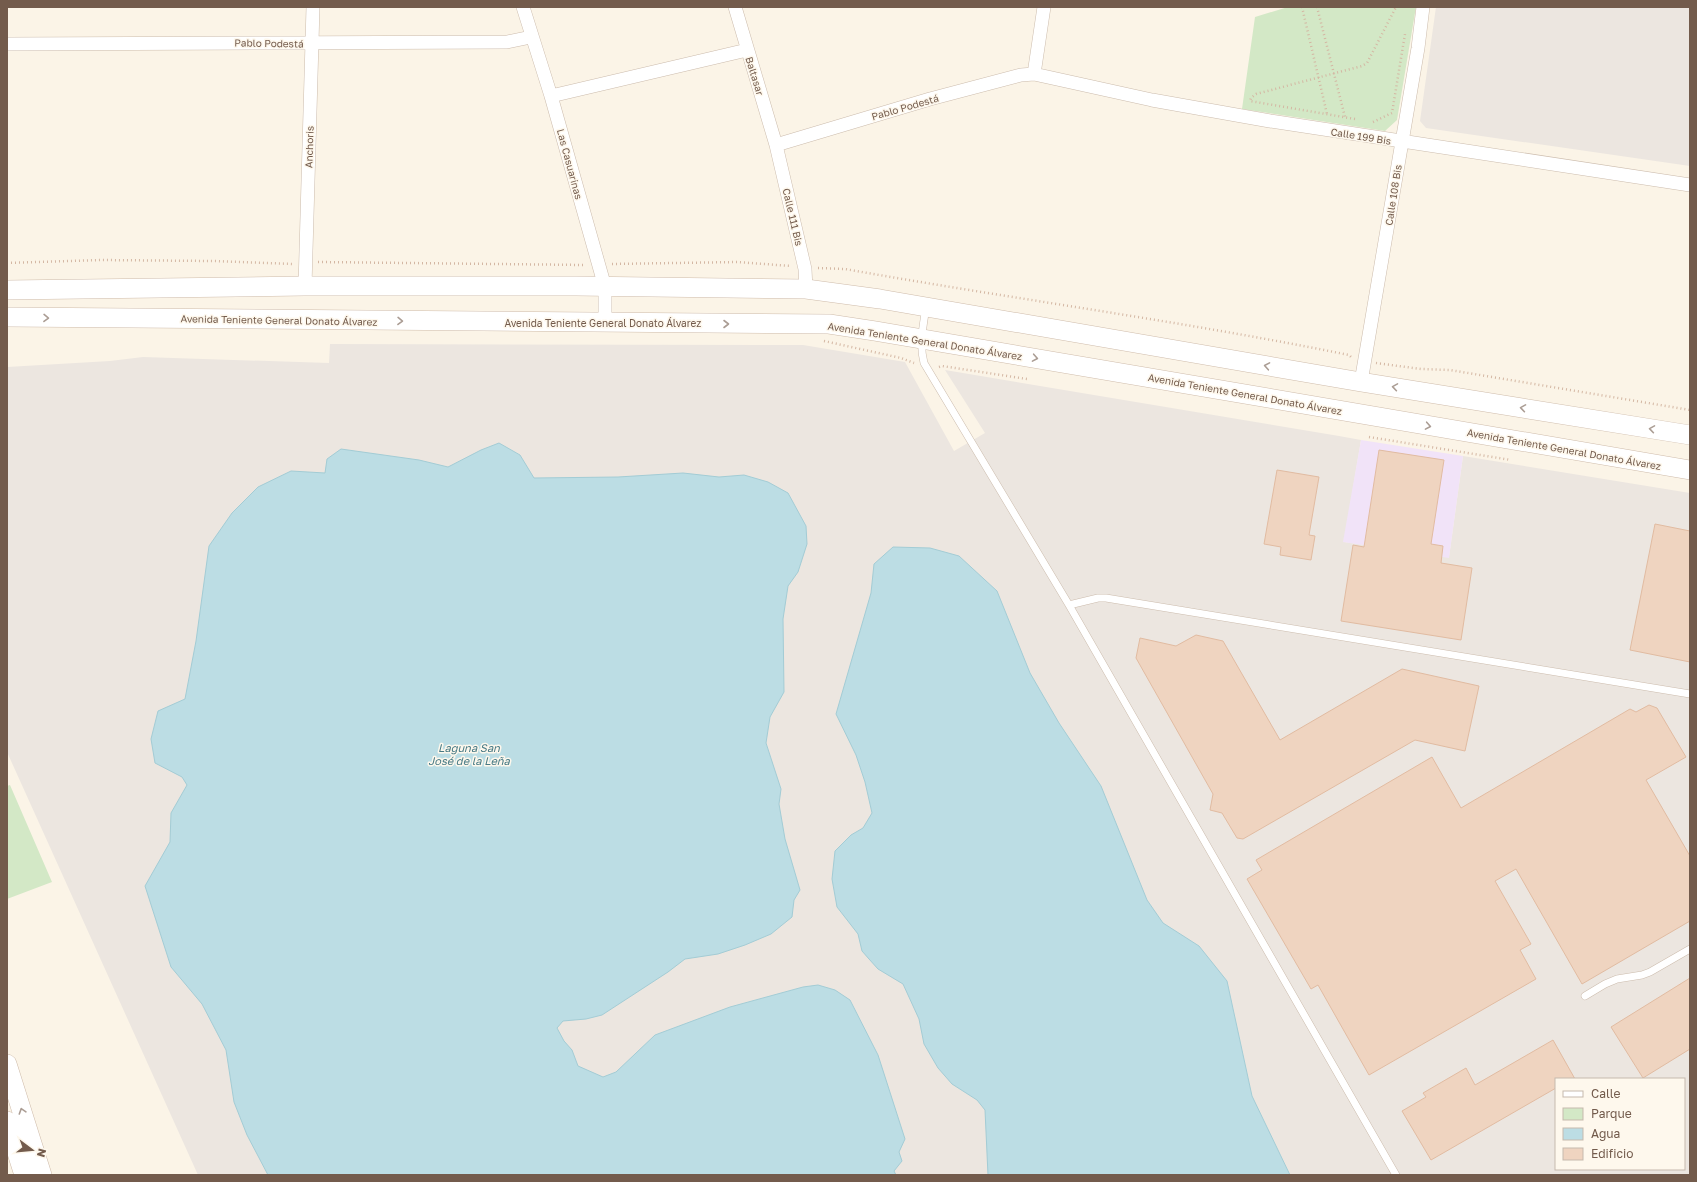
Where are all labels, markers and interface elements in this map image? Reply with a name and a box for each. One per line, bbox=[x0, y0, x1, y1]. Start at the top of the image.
street label: Pablo Podestá bbox=[234, 36, 304, 50]
street label: Baltasar bbox=[743, 55, 767, 97]
street label: Pablo Podestá bbox=[870, 92, 940, 122]
street label: Calle 199 Bis bbox=[1330, 125, 1392, 147]
street label: Anchoris bbox=[302, 126, 316, 168]
street label: Las Casuarinas bbox=[555, 127, 585, 201]
street label: Calle 108 Bis bbox=[1382, 164, 1404, 226]
street label: Calle 111 Bis bbox=[781, 187, 805, 247]
street label: Avenida Teniente General Donato Álvarez bbox=[181, 312, 377, 328]
one-way arrow bbox=[43, 314, 49, 322]
one-way arrow bbox=[397, 317, 403, 325]
street label: Avenida Teniente General Donato Álvarez bbox=[505, 317, 701, 329]
one-way arrow bbox=[723, 320, 729, 328]
street label: Avenida Teniente General Donato Álvarez bbox=[827, 320, 1023, 362]
one-way arrow bbox=[1032, 353, 1038, 362]
one-way arrow bbox=[1264, 362, 1270, 370]
street label: Avenida Teniente General Donato Álvarez bbox=[1147, 371, 1343, 417]
one-way arrow bbox=[1392, 383, 1398, 392]
one-way arrow bbox=[1520, 404, 1526, 413]
one-way arrow bbox=[1425, 421, 1431, 430]
one-way arrow bbox=[1648, 425, 1655, 434]
street label: Avenida Teniente General Donato Álvarez bbox=[1466, 426, 1662, 472]
water label: Laguna San José de la Leña bbox=[428, 741, 511, 767]
legend bbox=[1555, 1078, 1685, 1170]
text: Calle bbox=[1591, 1086, 1621, 1101]
text: Parque bbox=[1591, 1106, 1632, 1121]
one-way arrow bbox=[18, 1108, 27, 1115]
text: Agua bbox=[1591, 1126, 1620, 1141]
north arrow bbox=[12, 1130, 52, 1170]
text: Edificio bbox=[1591, 1146, 1633, 1161]
text: N bbox=[35, 1147, 49, 1159]

